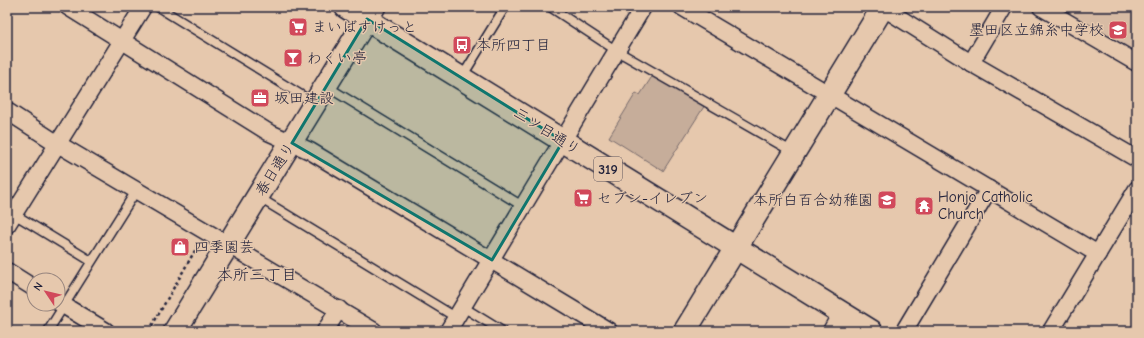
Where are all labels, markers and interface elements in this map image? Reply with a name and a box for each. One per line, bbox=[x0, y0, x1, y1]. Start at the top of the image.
supermarket icon: まいばすけっと bbox=[287, 16, 309, 38]
place label: まいばすけっと bbox=[312, 18, 417, 36]
school or university icon: 墨田区立錦糸中学校 bbox=[1107, 19, 1129, 41]
place label: 墨田区立錦糸中学校 bbox=[969, 21, 1104, 39]
bus stop icon: 本所四丁目 bbox=[451, 34, 473, 56]
place label: 本所四丁目 bbox=[476, 36, 551, 54]
bar icon: わくい亭 bbox=[282, 47, 304, 69]
place label: わくい亭 bbox=[307, 49, 367, 67]
office icon: 坂田建設 bbox=[249, 87, 271, 109]
place label: 坂田建設 bbox=[274, 89, 334, 107]
street label: 三ツ目通り bbox=[510, 103, 584, 159]
street label: 春日通り bbox=[251, 139, 299, 199]
road number: 319 bbox=[594, 157, 622, 181]
supermarket icon: セブン-イレブン bbox=[572, 187, 594, 209]
place label: Honjo Catholic Church bbox=[938, 188, 1033, 223]
place label: セブン-イレブン bbox=[597, 189, 708, 207]
school or university icon: 本所白百合幼稚園 bbox=[876, 189, 898, 211]
place label: 本所白百合幼稚園 bbox=[753, 191, 873, 209]
temple icon: Honjo Catholic Church bbox=[913, 195, 935, 217]
shop icon: 四季園芸 bbox=[169, 236, 191, 258]
place label: 四季園芸 bbox=[194, 238, 254, 256]
district label: 本所三丁目 bbox=[217, 266, 297, 284]
north arrow bbox=[26, 272, 66, 312]
text: N bbox=[31, 280, 46, 293]

